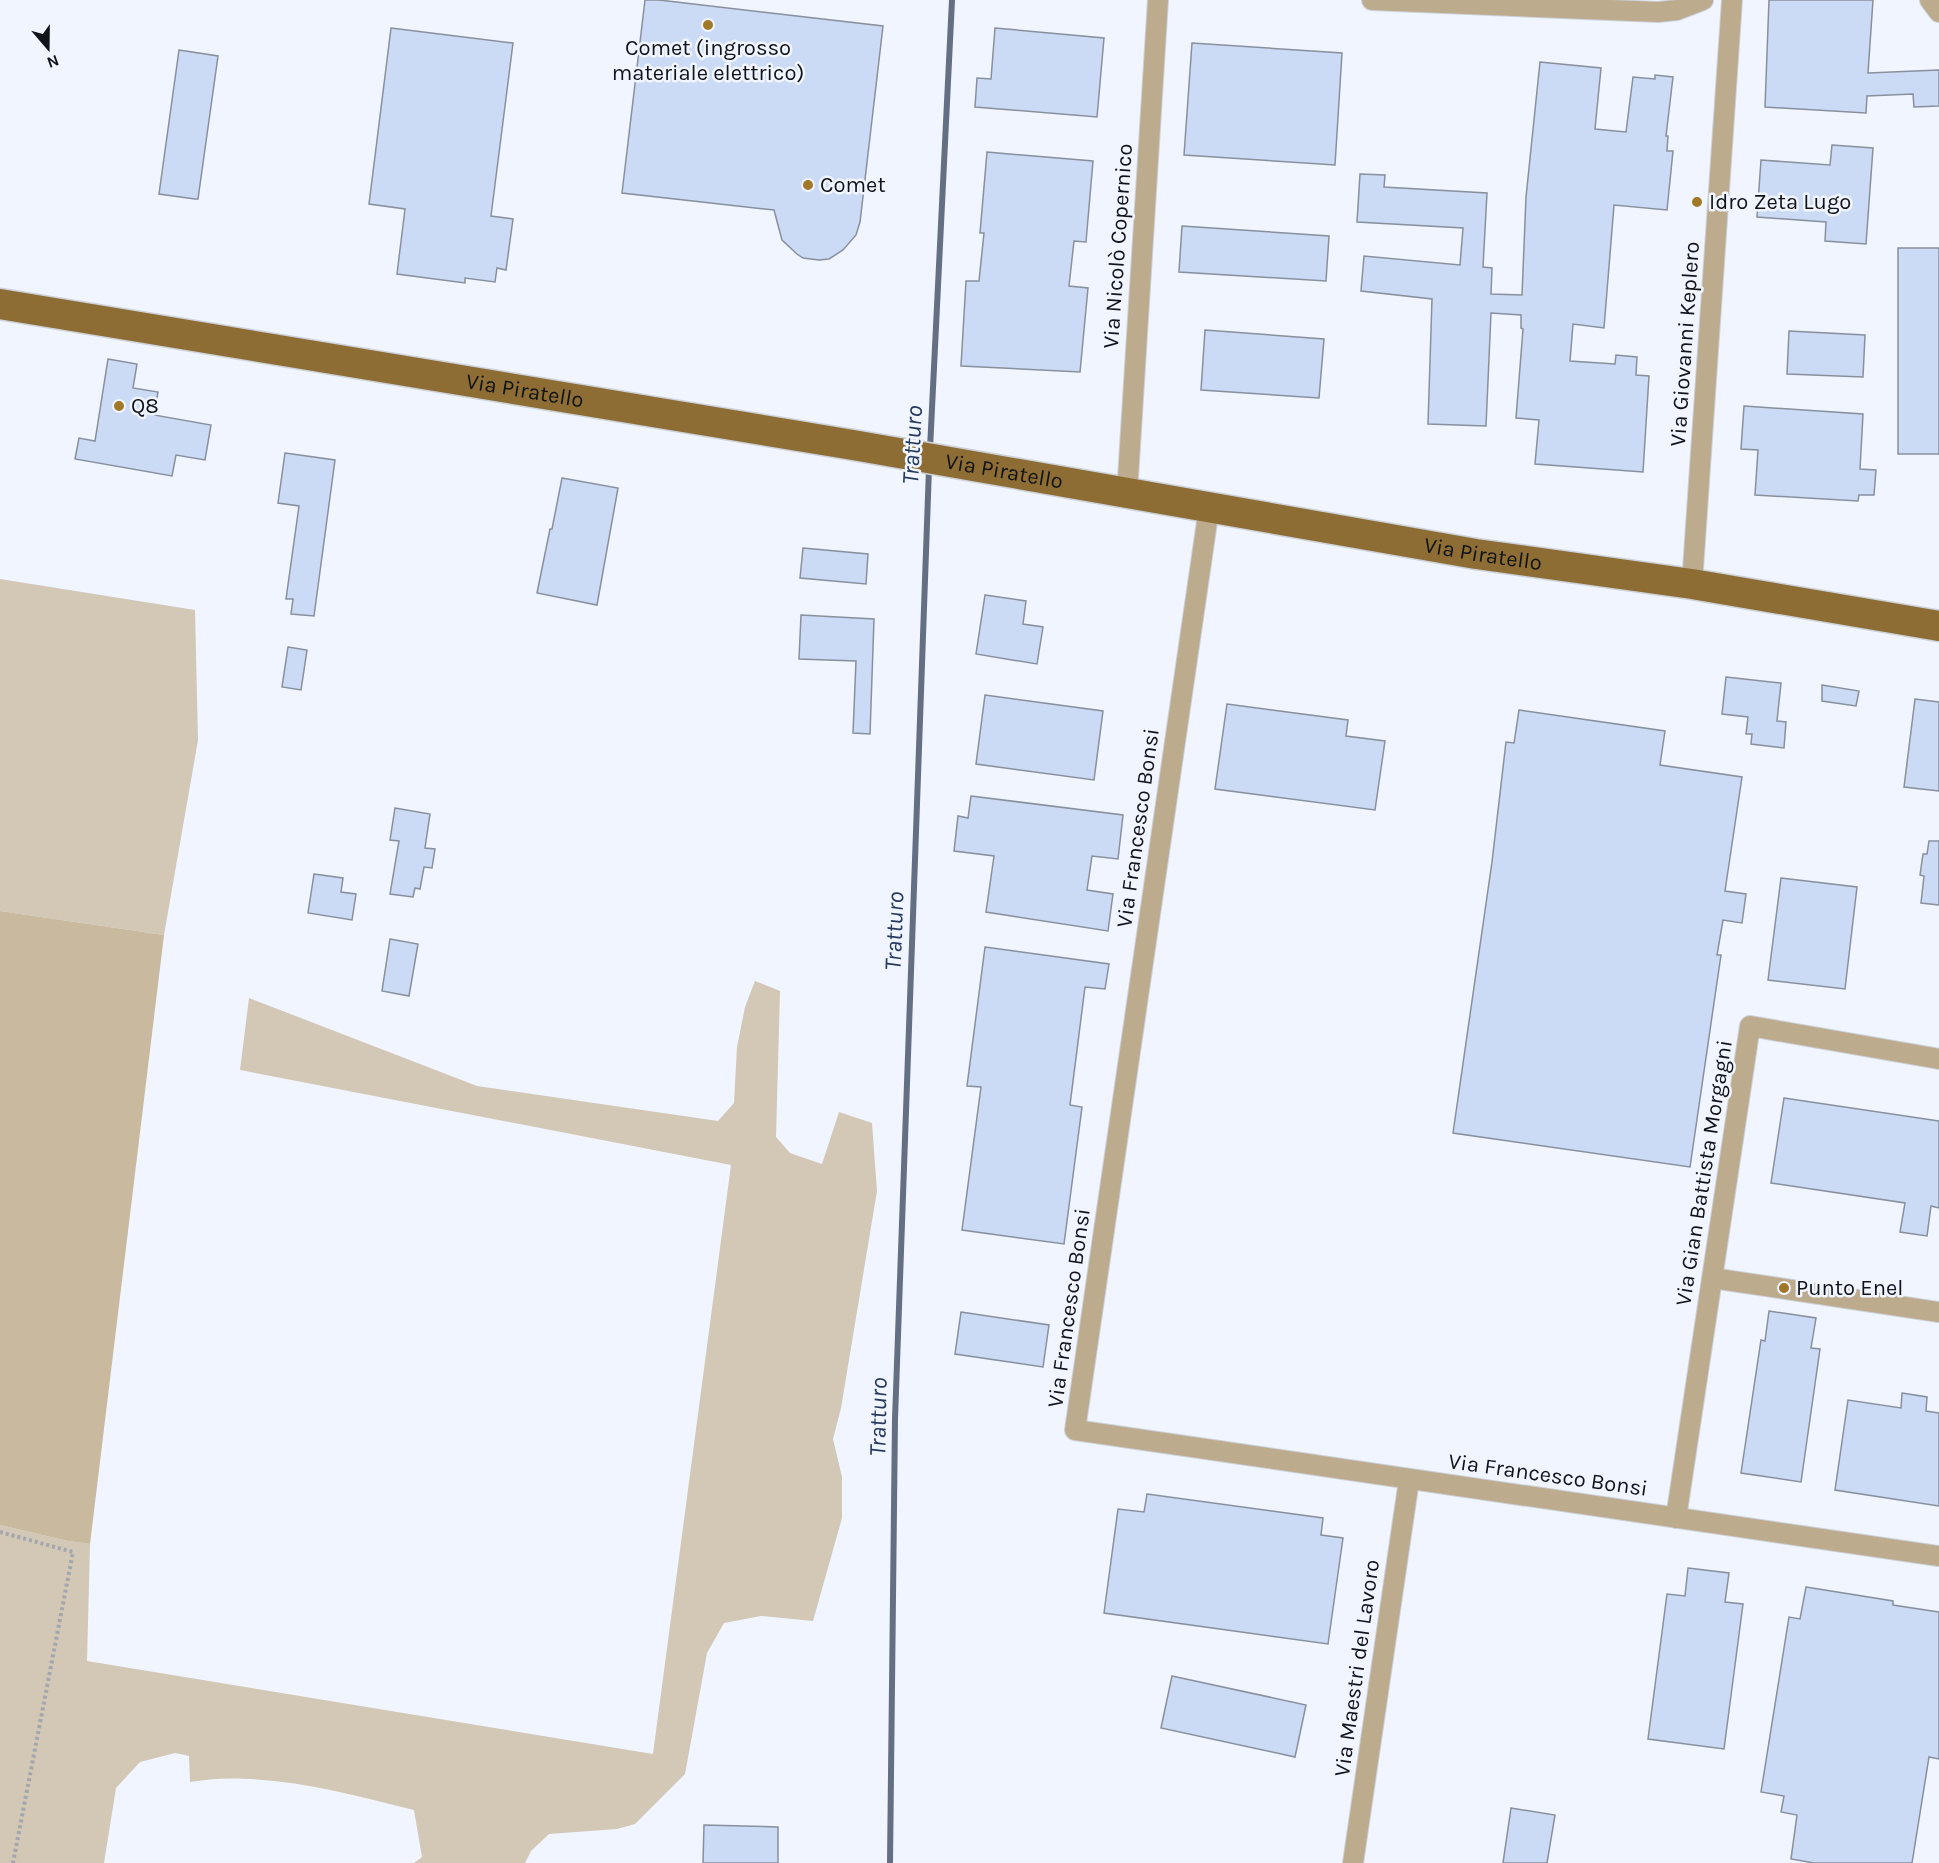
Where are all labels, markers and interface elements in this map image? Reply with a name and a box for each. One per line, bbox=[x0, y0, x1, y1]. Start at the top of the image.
north arrow bbox=[18, 18, 78, 78]
marker: Comet (ingrosso materiale elettrico) bbox=[701, 18, 715, 32]
place label: Comet (ingrosso materiale elettrico) bbox=[612, 35, 804, 86]
text: N bbox=[44, 51, 62, 73]
street label: Via Nicolò Copernico bbox=[1098, 143, 1138, 349]
place label: Comet bbox=[820, 172, 886, 198]
marker: Comet bbox=[801, 178, 815, 192]
place label: Idro Zeta Lugo bbox=[1709, 189, 1851, 215]
marker: Idro Zeta Lugo bbox=[1690, 195, 1704, 209]
street label: Via Giovanni Keplero bbox=[1665, 241, 1705, 447]
street label: Via Piratello bbox=[464, 368, 586, 413]
place label: Q8 bbox=[131, 393, 159, 419]
marker: Q8 bbox=[112, 399, 126, 413]
water label: Tratturo bbox=[896, 405, 928, 485]
street label: Via Piratello bbox=[943, 448, 1065, 495]
street label: Via Piratello bbox=[1422, 532, 1544, 576]
street label: Via Francesco Bonsi bbox=[1111, 727, 1165, 929]
water label: Tratturo bbox=[879, 891, 909, 971]
street label: Via Gian Battista Morgagni bbox=[1670, 1038, 1738, 1308]
street label: Via Francesco Bonsi bbox=[1042, 1207, 1096, 1409]
place label: Punto Enel bbox=[1796, 1275, 1903, 1301]
marker: Punto Enel bbox=[1777, 1281, 1791, 1295]
water label: Tratturo bbox=[863, 1377, 893, 1457]
street label: Via Francesco Bonsi bbox=[1447, 1448, 1649, 1502]
street label: Via Maestri del Lavoro bbox=[1329, 1558, 1385, 1778]

